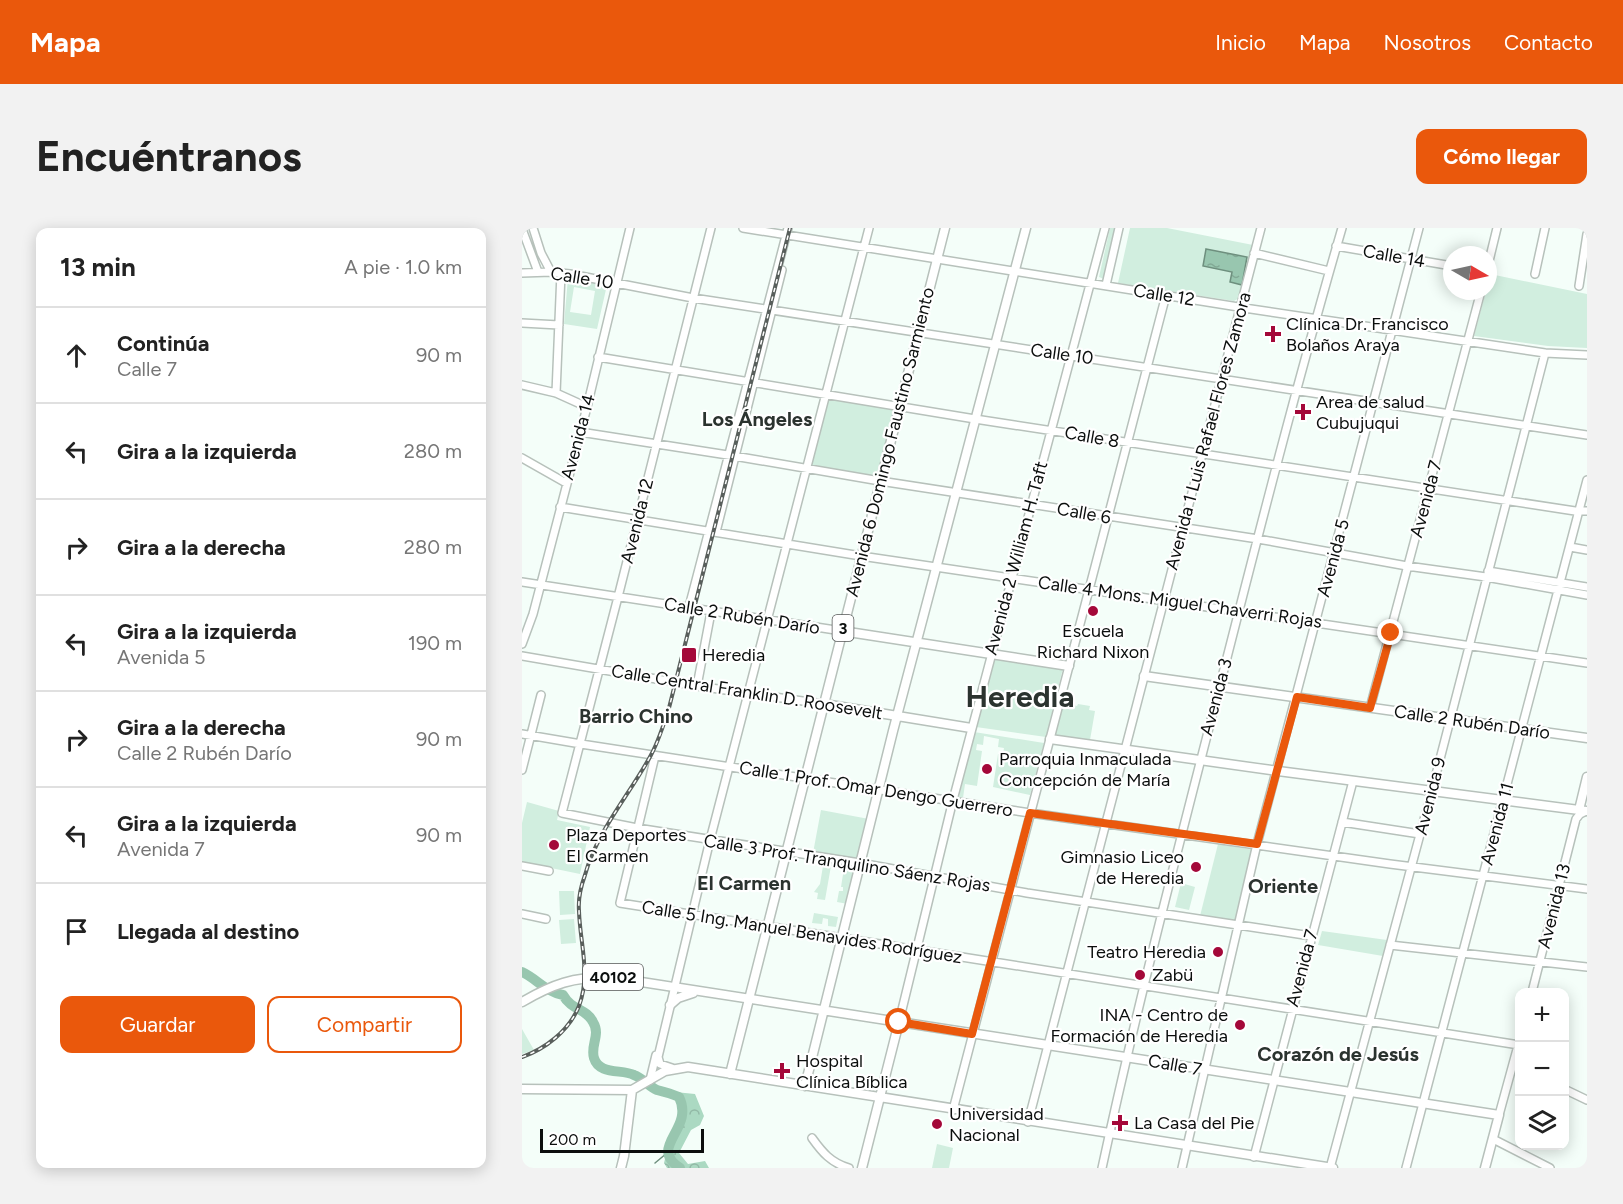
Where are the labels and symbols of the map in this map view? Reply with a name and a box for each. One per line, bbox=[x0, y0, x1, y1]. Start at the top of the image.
street label: Calle 14 bbox=[1361, 240, 1427, 272]
north arrow bbox=[1443, 246, 1497, 300]
street label: Calle 10 bbox=[549, 262, 615, 294]
street label: Calle 12 bbox=[1132, 279, 1196, 311]
street label: Avenida 6 Domingo Faustino Sarmiento bbox=[841, 285, 939, 599]
street label: Avenida 1 Luis Rafael Flores Zamora bbox=[1160, 290, 1256, 572]
place label: Clínica Dr. Francisco Bolaños Araya bbox=[1286, 313, 1449, 356]
marker: Clínica Dr. Francisco Bolaños Araya bbox=[1264, 325, 1282, 343]
street label: Calle 10 bbox=[1029, 339, 1095, 369]
place label: Area de salud Cubujuqui bbox=[1316, 391, 1425, 434]
street label: Avenida 14 bbox=[556, 392, 600, 482]
marker: Area de salud Cubujuqui bbox=[1294, 403, 1312, 421]
district label: Los Ángeles bbox=[702, 407, 812, 431]
street label: Calle 8 bbox=[1063, 421, 1121, 453]
street label: Avenida 7 bbox=[1405, 458, 1447, 540]
street label: Avenida 2 William H. Taft bbox=[980, 459, 1052, 657]
street label: Avenida 12 bbox=[616, 476, 658, 566]
street label: Calle 6 bbox=[1055, 497, 1113, 529]
street label: Avenida 5 bbox=[1312, 517, 1354, 599]
street label: Calle 4 Mons. Miguel Chaverri Rojas bbox=[1037, 571, 1323, 633]
street label: Calle 2 Rubén Darío bbox=[663, 593, 821, 639]
marker: Escuela Richard Nixon bbox=[1086, 604, 1100, 618]
road number: 3 bbox=[832, 615, 854, 641]
route end bbox=[1377, 619, 1403, 645]
place label: Escuela Richard Nixon bbox=[1037, 620, 1149, 663]
place label: Heredia bbox=[702, 644, 765, 666]
marker: Heredia bbox=[680, 646, 698, 664]
street label: Avenida 3 bbox=[1195, 656, 1237, 738]
street label: Calle Central Franklin D. Roosevelt bbox=[610, 660, 884, 724]
district label: Heredia bbox=[966, 678, 1074, 715]
street label: Calle 2 Rubén Darío bbox=[1393, 700, 1551, 744]
district label: Barrio Chino bbox=[579, 704, 693, 728]
place label: Parroquia Inmaculada Concepción de María bbox=[999, 748, 1171, 791]
street label: Avenida 9 bbox=[1410, 755, 1450, 837]
street label: Calle 1 Prof. Omar Dengo Guerrero bbox=[738, 756, 1014, 822]
marker: Parroquia Inmaculada Concepción de María bbox=[980, 762, 994, 776]
street label: Avenida 11 bbox=[1475, 780, 1519, 868]
place label: Plaza Deportes El Carmen bbox=[566, 824, 686, 867]
street label: Calle 3 Prof. Tranquilino Sáenz Rojas bbox=[702, 829, 992, 897]
marker: Plaza Deportes El Carmen bbox=[547, 838, 561, 852]
place label: Gimnasio Liceo de Heredia bbox=[1061, 846, 1184, 889]
marker: Gimnasio Liceo de Heredia bbox=[1189, 860, 1203, 874]
street label: Avenida 13 bbox=[1533, 861, 1575, 951]
district label: El Carmen bbox=[697, 871, 791, 895]
district label: Oriente bbox=[1248, 874, 1318, 898]
street label: Calle 5 Ing. Manuel Benavides Rodríguez bbox=[640, 896, 964, 968]
street label: Avenida 7 bbox=[1281, 927, 1323, 1009]
place label: Teatro Heredia bbox=[1087, 941, 1206, 963]
marker: Teatro Heredia bbox=[1211, 945, 1225, 959]
road number: 40102 bbox=[583, 964, 643, 990]
place label: Zabü bbox=[1152, 964, 1193, 986]
marker: Zabü bbox=[1133, 968, 1147, 982]
place label: INA - Centro de Formación de Heredia bbox=[1050, 1004, 1228, 1047]
route start bbox=[885, 1008, 911, 1034]
marker: INA - Centro de Formación de Heredia bbox=[1233, 1018, 1247, 1032]
district label: Corazón de Jesús bbox=[1257, 1042, 1419, 1066]
street label: Calle 7 bbox=[1146, 1049, 1204, 1081]
place label: Hospital Clínica Bíblica bbox=[796, 1050, 907, 1093]
marker: Hospital Clínica Bíblica bbox=[773, 1062, 791, 1080]
place label: Universidad Nacional bbox=[949, 1103, 1044, 1146]
place label: La Casa del Pie bbox=[1134, 1112, 1255, 1134]
marker: La Casa del Pie bbox=[1111, 1114, 1129, 1132]
marker: Universidad Nacional bbox=[930, 1117, 944, 1131]
scale bar bbox=[540, 1126, 704, 1154]

